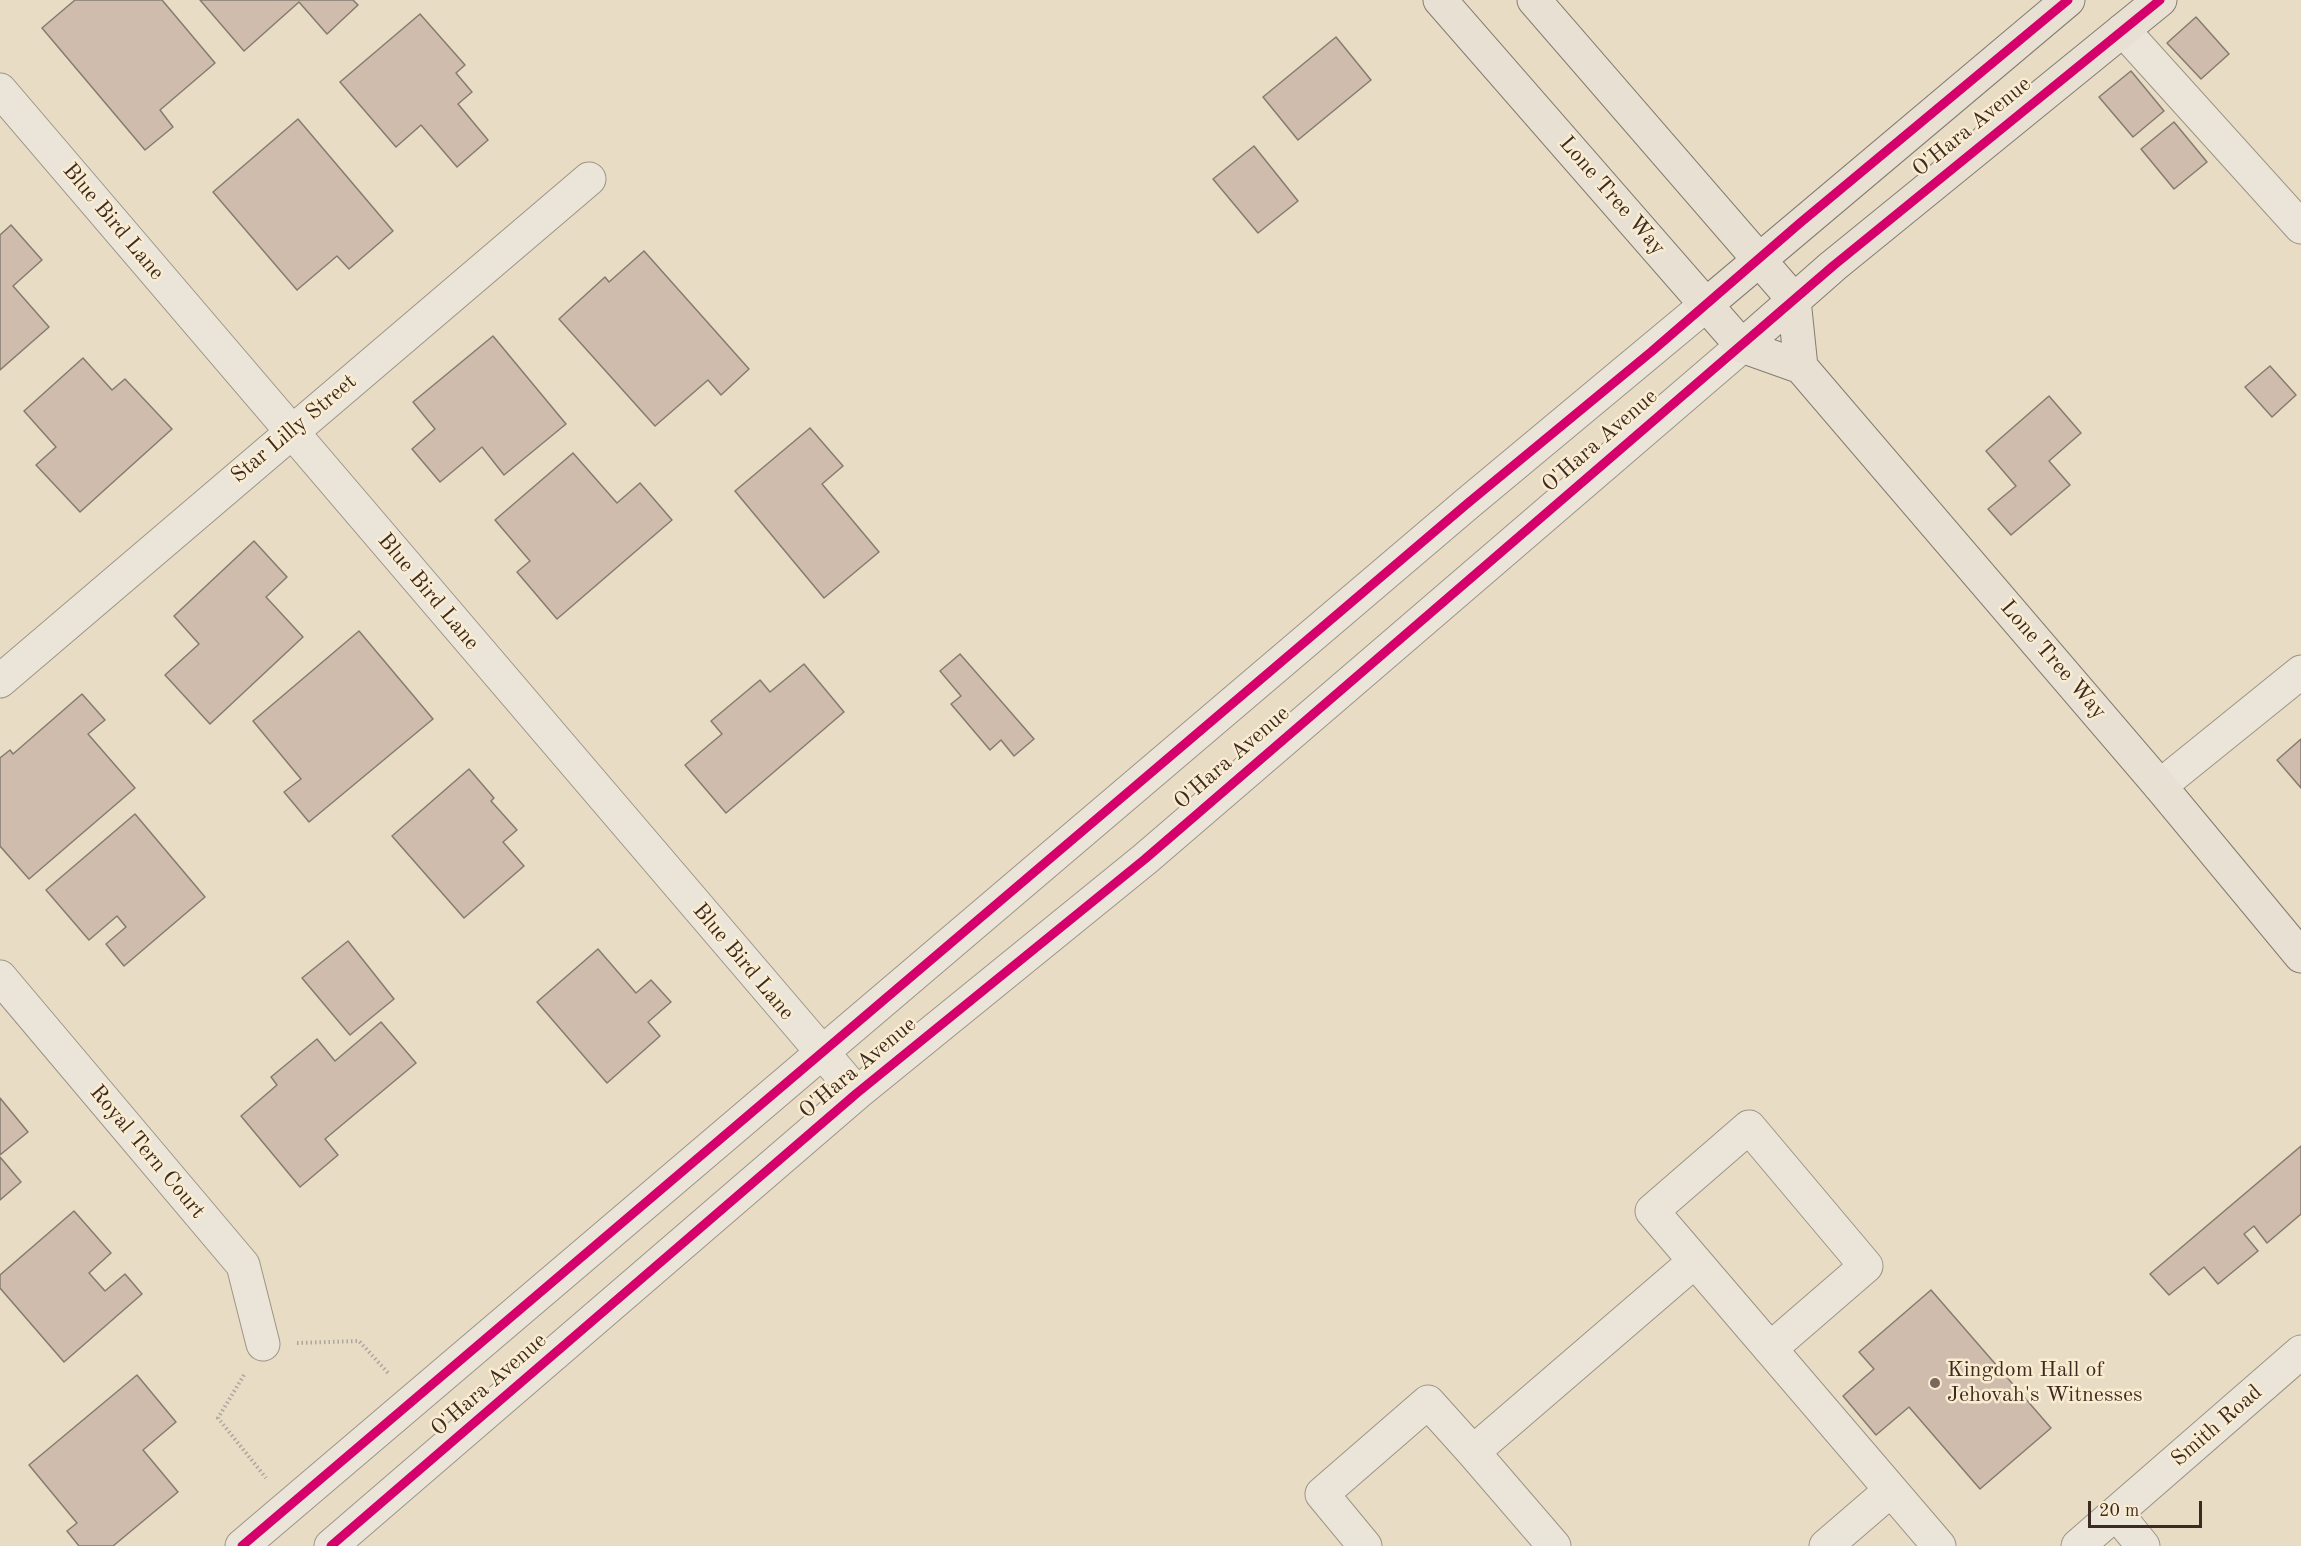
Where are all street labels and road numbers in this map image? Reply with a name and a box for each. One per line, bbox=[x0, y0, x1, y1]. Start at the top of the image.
street label: O'Hara Avenue bbox=[1907, 71, 2037, 183]
street label: Lone Tree Way bbox=[1553, 131, 1671, 261]
street label: Blue Bird Lane bbox=[56, 158, 170, 286]
street label: Star Lilly Street bbox=[226, 369, 362, 489]
street label: O'Hara Avenue bbox=[1537, 384, 1663, 498]
street label: Blue Bird Lane bbox=[371, 528, 485, 656]
street label: Lone Tree Way bbox=[1994, 595, 2112, 725]
street label: O'Hara Avenue bbox=[1169, 701, 1295, 815]
street label: Blue Bird Lane bbox=[686, 898, 800, 1026]
street label: O'Hara Avenue bbox=[794, 1011, 922, 1125]
street label: Royal Tern Court bbox=[84, 1080, 210, 1224]
street label: O'Hara Avenue bbox=[426, 1328, 552, 1442]
street label: Smith Road bbox=[2166, 1379, 2268, 1473]

